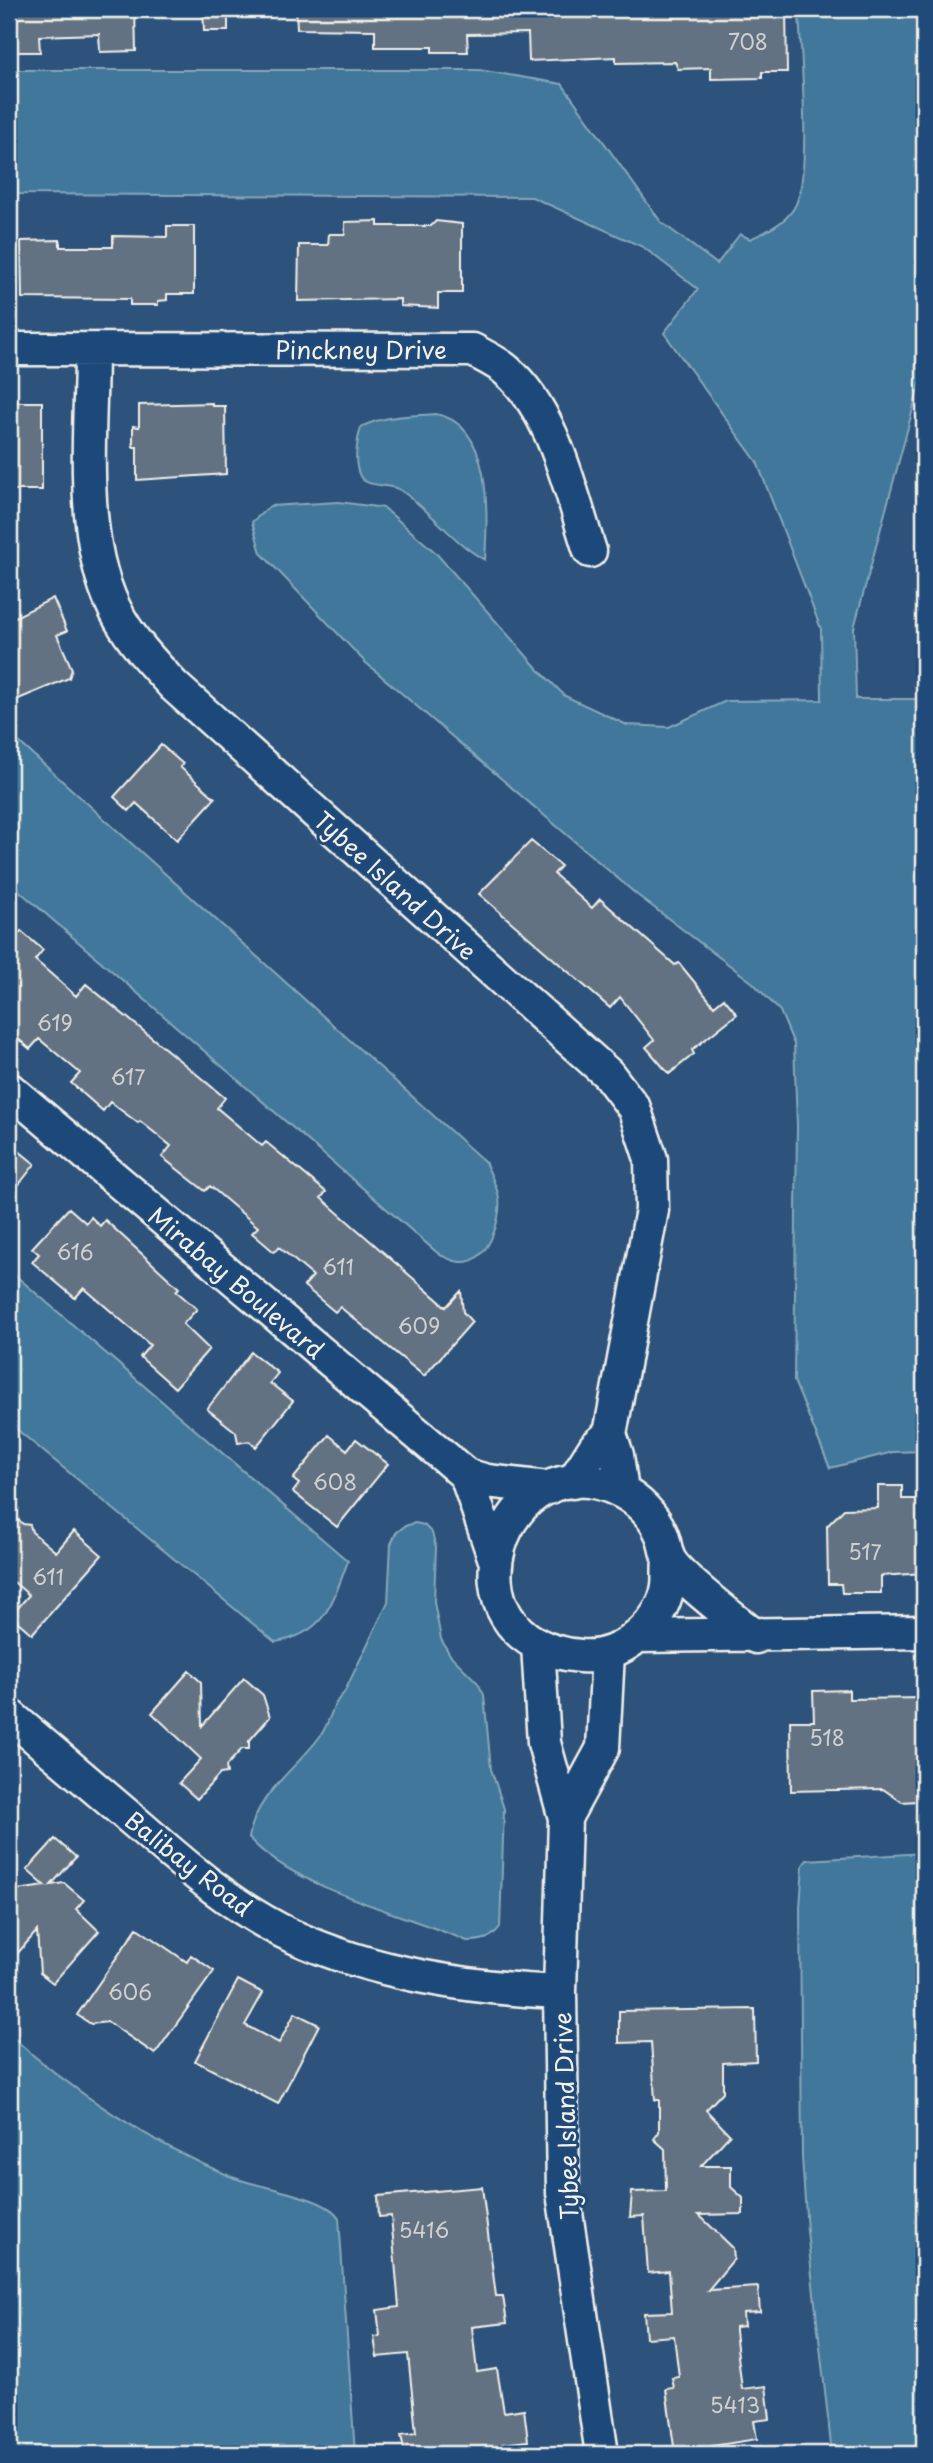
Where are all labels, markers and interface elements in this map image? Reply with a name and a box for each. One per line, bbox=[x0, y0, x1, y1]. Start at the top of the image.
house number: 708 bbox=[728, 25, 768, 57]
street label: Pinckney Drive bbox=[275, 331, 447, 367]
street label: Tybee Island Drive bbox=[307, 802, 485, 968]
house number: 619 bbox=[37, 1006, 73, 1038]
house number: 617 bbox=[111, 1060, 145, 1092]
street label: Mirabay Boulevard bbox=[141, 1197, 333, 1367]
house number: 616 bbox=[56, 1235, 94, 1267]
house number: 611 bbox=[322, 1250, 354, 1282]
house number: 609 bbox=[398, 1309, 440, 1341]
house number: 608 bbox=[313, 1465, 357, 1497]
house number: 517 bbox=[848, 1535, 882, 1567]
house number: 611 bbox=[32, 1560, 64, 1592]
house number: 518 bbox=[809, 1721, 845, 1753]
street label: Balibay Road bbox=[118, 1802, 260, 1924]
house number: 606 bbox=[108, 1975, 152, 2007]
street label: Tybee Island Drive bbox=[543, 2011, 587, 2221]
house number: 5416 bbox=[399, 2213, 449, 2245]
house number: 5413 bbox=[710, 2388, 760, 2420]

